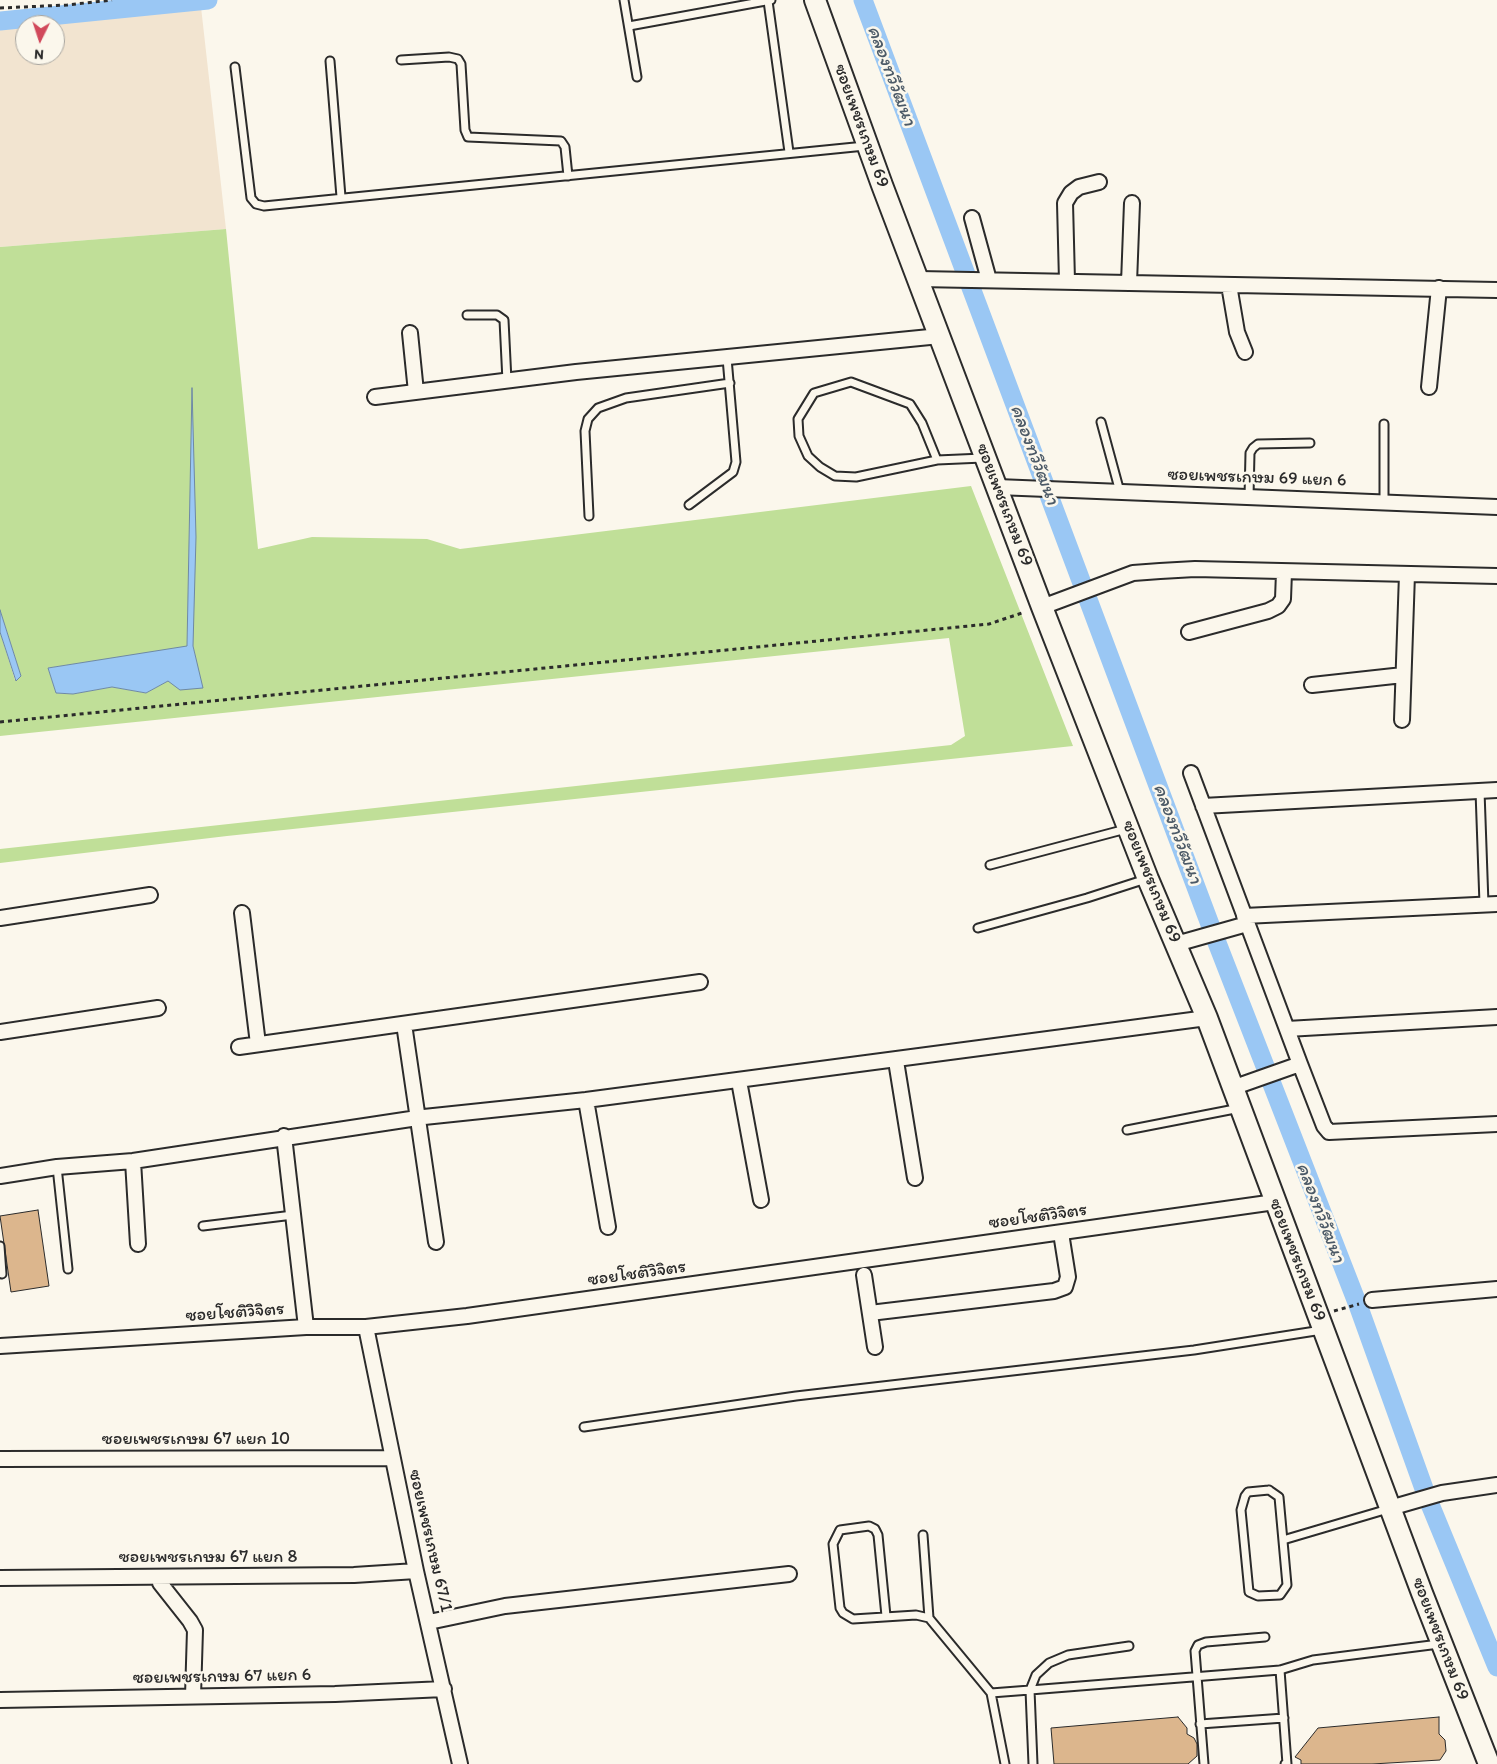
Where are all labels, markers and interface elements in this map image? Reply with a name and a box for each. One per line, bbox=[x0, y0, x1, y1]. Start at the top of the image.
north arrow bbox=[15, 15, 65, 65]
water label: คลองทวีวัฒนา bbox=[861, 23, 921, 129]
text: N bbox=[34, 46, 44, 63]
street label: ซอยเพชรเกษม 69 bbox=[829, 61, 893, 191]
water label: คลองทวีวัฒนา bbox=[1004, 402, 1064, 508]
street label: ซอยเพชรเกษม 69 bbox=[971, 440, 1037, 570]
street label: ซอยเพชรเกษม 69 แยก 6 bbox=[1167, 464, 1347, 492]
water label: คลองทวีวัฒนา bbox=[1147, 781, 1207, 887]
street label: ซอยเพชรเกษม 69 bbox=[1117, 818, 1185, 946]
water label: คลองทวีวัฒนา bbox=[1290, 1160, 1350, 1266]
street label: ซอยเพชรเกษม 69 bbox=[1264, 1195, 1330, 1325]
street label: ซอยโชติวิจิตร bbox=[987, 1199, 1089, 1235]
street label: ซอยโชติวิจิตร bbox=[586, 1256, 688, 1292]
street label: ซอยโชติวิจิตร bbox=[185, 1299, 285, 1327]
street label: ซอยเพชรเกษม 67 แยก 10 bbox=[102, 1428, 290, 1450]
street label: ซอยเพชรเกษม 67/1 bbox=[403, 1468, 457, 1614]
street label: ซอยเพชรเกษม 67 แยก 8 bbox=[119, 1546, 297, 1568]
street label: ซอยเพชรเกษม 69 bbox=[1407, 1574, 1473, 1704]
street label: ซอยเพชรเกษม 67 แยก 6 bbox=[133, 1665, 311, 1689]

